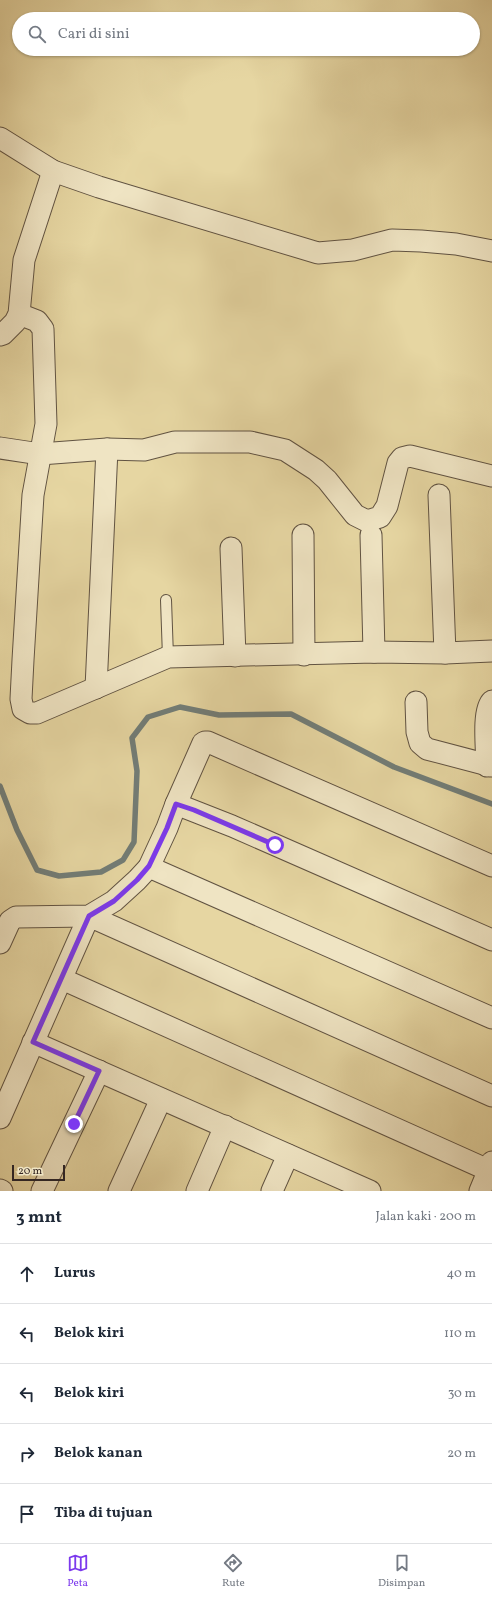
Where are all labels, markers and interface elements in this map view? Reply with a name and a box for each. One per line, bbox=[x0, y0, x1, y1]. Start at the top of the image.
search box bbox=[12, 12, 480, 56]
icon: search bbox=[26, 23, 48, 45]
text: Cari di sini bbox=[58, 24, 129, 45]
route start bbox=[266, 836, 284, 854]
route end bbox=[65, 1115, 83, 1133]
scale bar bbox=[12, 1163, 65, 1182]
text: 20 m bbox=[18, 1164, 42, 1179]
text: 3 mnt bbox=[16, 1206, 62, 1229]
text: Jalan kaki · 200 m bbox=[375, 1208, 476, 1226]
icon: ahead bbox=[16, 1263, 38, 1285]
text: Lurus bbox=[54, 1263, 95, 1284]
text: 40 m bbox=[447, 1265, 476, 1283]
icon: left bbox=[16, 1323, 38, 1345]
text: Belok kiri bbox=[54, 1323, 124, 1344]
text: 110 m bbox=[444, 1325, 476, 1343]
icon: left bbox=[16, 1383, 38, 1405]
text: Belok kiri bbox=[54, 1383, 124, 1404]
text: 30 m bbox=[448, 1385, 476, 1403]
icon: right bbox=[16, 1443, 38, 1465]
text: Belok kanan bbox=[54, 1443, 143, 1464]
text: 20 m bbox=[447, 1445, 476, 1463]
icon: arrive bbox=[16, 1503, 38, 1525]
text: Tiba di tujuan bbox=[54, 1503, 153, 1524]
tab: Peta bbox=[67, 1552, 89, 1591]
tab: Rute bbox=[222, 1552, 245, 1591]
tab: Disimpan bbox=[378, 1552, 425, 1591]

